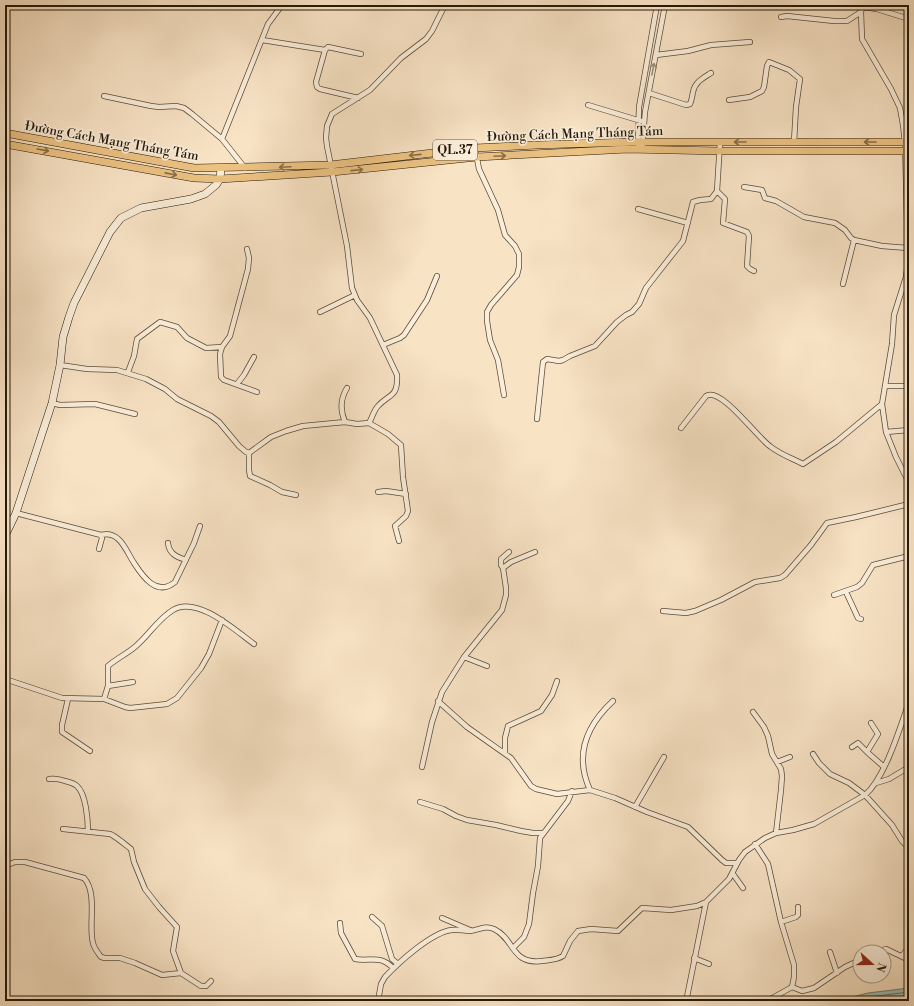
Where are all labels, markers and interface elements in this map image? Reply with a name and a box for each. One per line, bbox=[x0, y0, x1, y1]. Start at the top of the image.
one-way arrow bbox=[649, 63, 657, 76]
street label: Đường Cách Mạng Tháng Tám bbox=[24, 118, 201, 164]
street label: Đường Cách Mạng Tháng Tám bbox=[487, 123, 664, 145]
one-way arrow bbox=[734, 138, 747, 146]
one-way arrow bbox=[864, 138, 877, 146]
road number: QL.37 bbox=[433, 140, 477, 160]
one-way arrow bbox=[37, 146, 50, 154]
one-way arrow bbox=[408, 151, 421, 159]
one-way arrow bbox=[493, 152, 506, 160]
one-way arrow bbox=[279, 163, 292, 170]
one-way arrow bbox=[350, 166, 363, 173]
one-way arrow bbox=[164, 170, 177, 178]
north arrow bbox=[852, 944, 892, 984]
text: N bbox=[872, 961, 888, 974]

